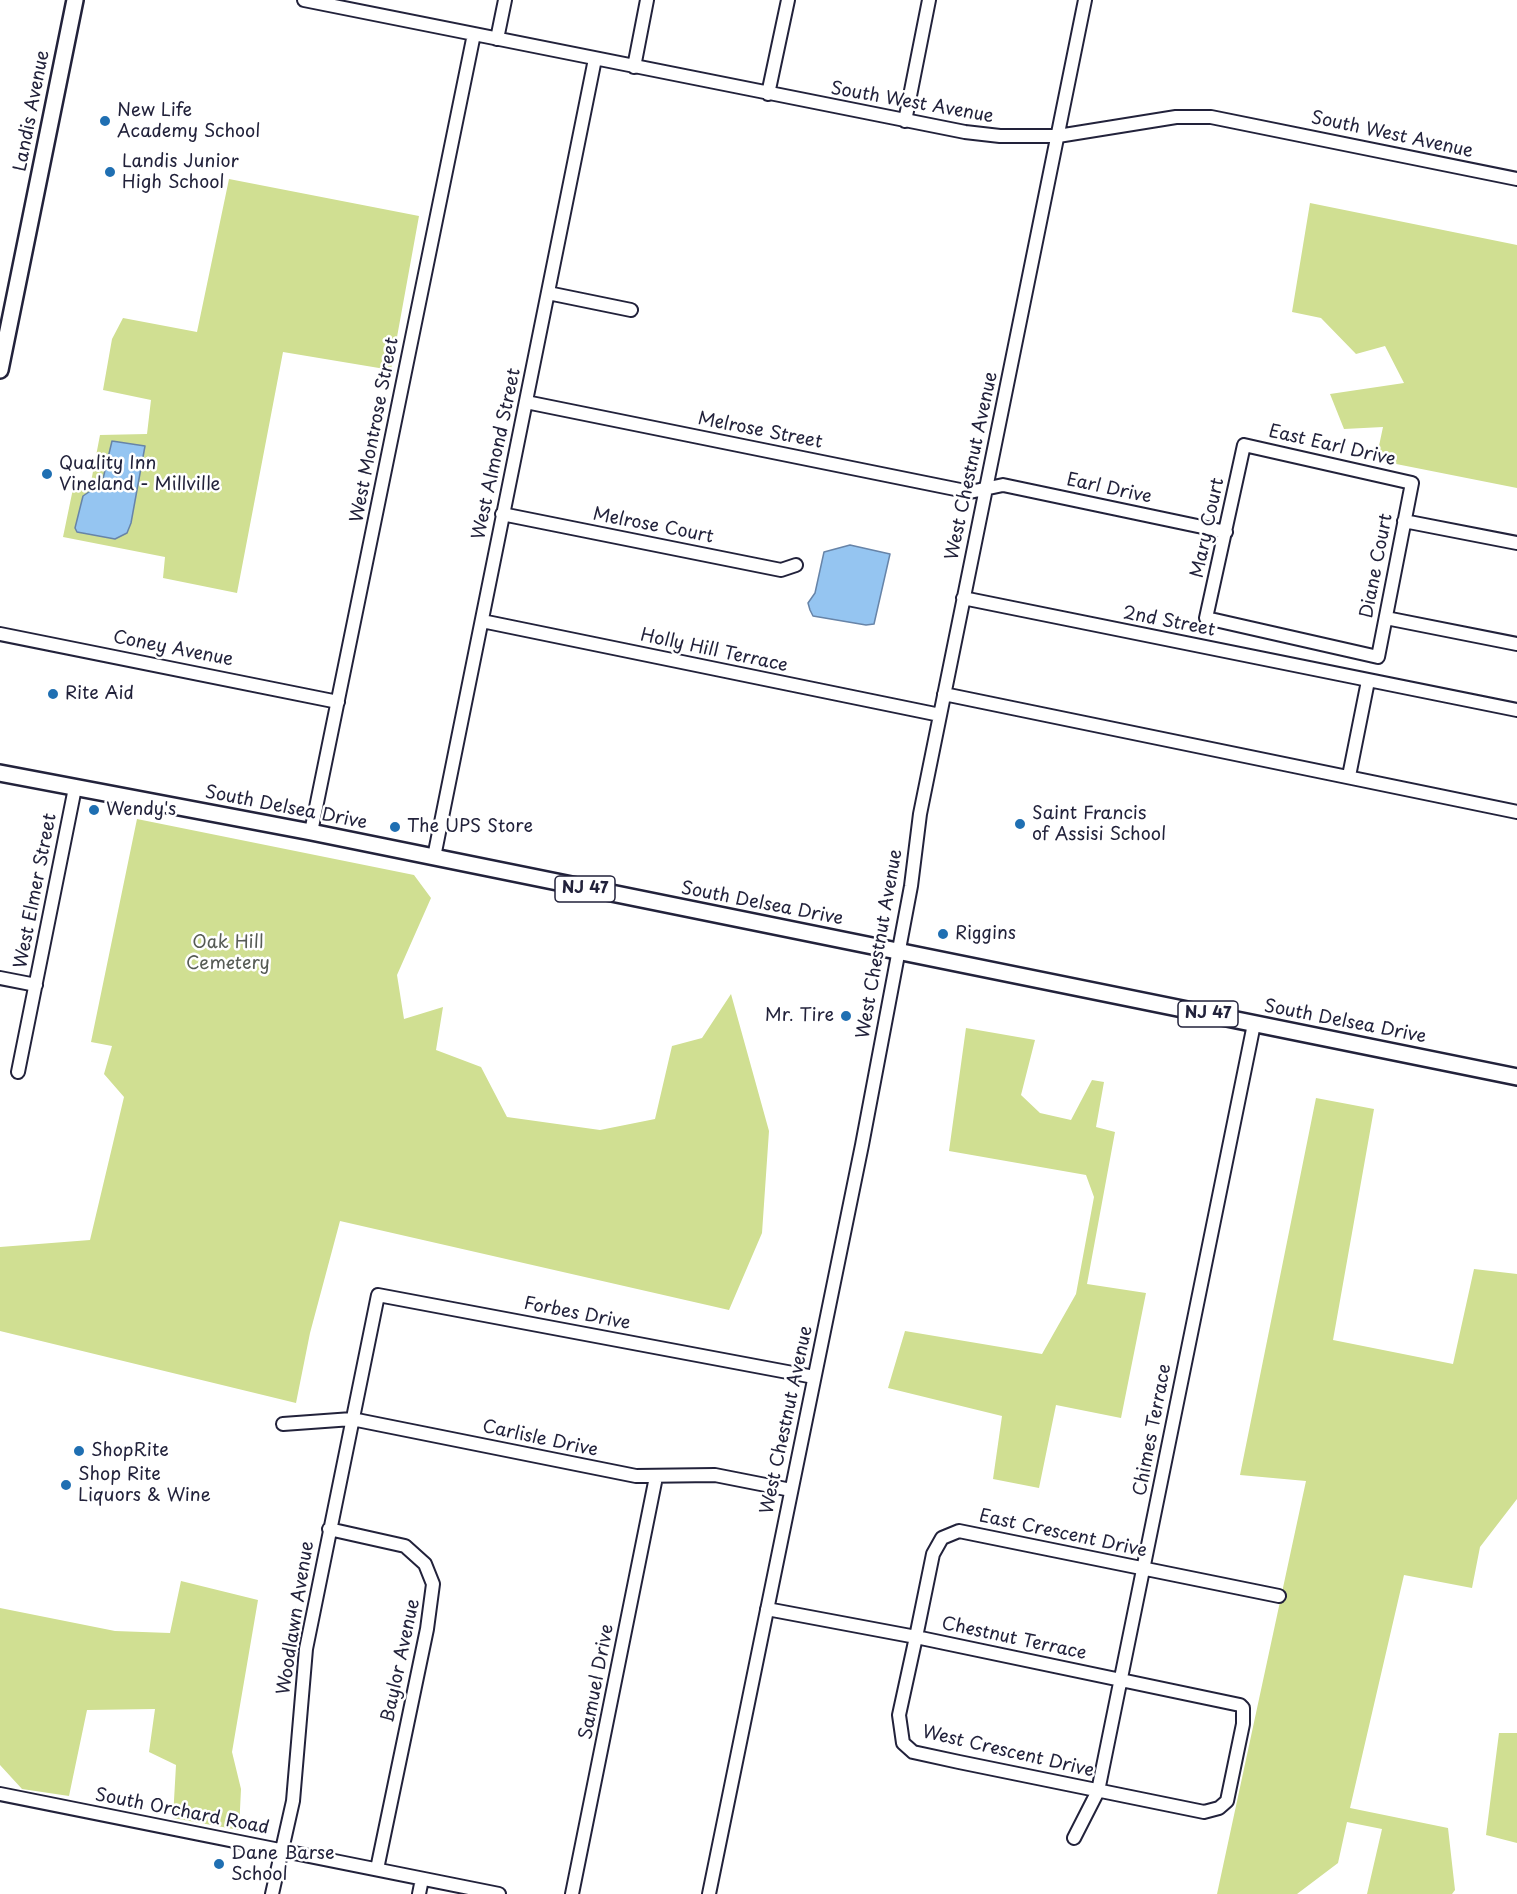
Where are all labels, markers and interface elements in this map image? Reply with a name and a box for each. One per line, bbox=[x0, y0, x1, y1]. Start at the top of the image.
street label: Landis Avenue bbox=[10, 49, 54, 173]
street label: South West Avenue bbox=[829, 78, 995, 128]
place label: New Life Academy School bbox=[117, 100, 260, 142]
street label: South West Avenue bbox=[1309, 107, 1475, 163]
marker: New Life Academy School bbox=[98, 114, 112, 128]
place label: Landis Junior High School bbox=[122, 151, 239, 194]
marker: Landis Junior High School bbox=[103, 165, 117, 179]
street label: West Montrose Street bbox=[346, 336, 404, 524]
street label: West Almond Street bbox=[468, 366, 526, 542]
street label: West Chestnut Avenue bbox=[941, 370, 1003, 562]
street label: Melrose Street bbox=[696, 408, 824, 454]
street label: East Earl Drive bbox=[1266, 421, 1398, 471]
place label: Quality Inn Vineland - Millville bbox=[59, 453, 220, 496]
marker: Quality Inn Vineland - Millville bbox=[40, 467, 54, 481]
street label: Earl Drive bbox=[1064, 469, 1154, 509]
street label: Mary Court bbox=[1187, 476, 1229, 580]
street label: Melrose Court bbox=[591, 504, 715, 548]
street label: Diane Court bbox=[1356, 512, 1398, 620]
street label: 2nd Street bbox=[1121, 602, 1217, 642]
street label: Holly Hill Terrace bbox=[638, 625, 790, 677]
street label: Coney Avenue bbox=[111, 627, 235, 671]
place label: Rite Aid bbox=[65, 683, 134, 705]
marker: Rite Aid bbox=[46, 687, 60, 701]
street label: South Delsea Drive bbox=[203, 782, 369, 834]
place label: Wendy's bbox=[106, 799, 176, 821]
marker: Wendy's bbox=[87, 803, 101, 817]
place label: Saint Francis of Assisi School bbox=[1032, 803, 1166, 846]
street label: West Elmer Street bbox=[10, 812, 62, 970]
place label: The UPS Store bbox=[407, 816, 533, 838]
marker: Saint Francis of Assisi School bbox=[1013, 817, 1027, 831]
marker: The UPS Store bbox=[388, 820, 402, 834]
street label: West Chestnut Avenue bbox=[853, 848, 907, 1040]
road number: NJ 47 bbox=[555, 876, 615, 902]
street label: South Delsea Drive bbox=[679, 878, 845, 930]
place label: Riggins bbox=[955, 923, 1016, 945]
marker: Riggins bbox=[936, 927, 950, 941]
park label: Oak Hill Cemetery bbox=[186, 932, 270, 974]
street label: South Delsea Drive bbox=[1262, 996, 1428, 1048]
road number: NJ 47 bbox=[1178, 1001, 1238, 1027]
place label: Mr. Tire bbox=[765, 1005, 834, 1027]
marker: Mr. Tire bbox=[839, 1009, 853, 1023]
street label: Forbes Drive bbox=[522, 1293, 632, 1335]
street label: West Chestnut Avenue bbox=[756, 1324, 818, 1516]
street label: Chimes Terrace bbox=[1130, 1362, 1176, 1498]
street label: Carlisle Drive bbox=[480, 1416, 600, 1462]
place label: ShopRite bbox=[91, 1440, 169, 1462]
marker: ShopRite bbox=[72, 1444, 86, 1458]
place label: Shop Rite Liquors & Wine bbox=[78, 1464, 211, 1506]
marker: Shop Rite Liquors & Wine bbox=[59, 1478, 73, 1492]
street label: East Crescent Drive bbox=[977, 1506, 1149, 1562]
street label: Woodlawn Avenue bbox=[273, 1539, 319, 1697]
street label: Baylor Avenue bbox=[377, 1597, 425, 1725]
street label: Chestnut Terrace bbox=[940, 1613, 1088, 1665]
street label: Samuel Drive bbox=[575, 1622, 619, 1742]
street label: West Crescent Drive bbox=[920, 1722, 1096, 1782]
street label: South Orchard Road bbox=[93, 1785, 271, 1839]
place label: Dane Barse School bbox=[231, 1843, 335, 1886]
marker: Dane Barse School bbox=[212, 1857, 226, 1871]

